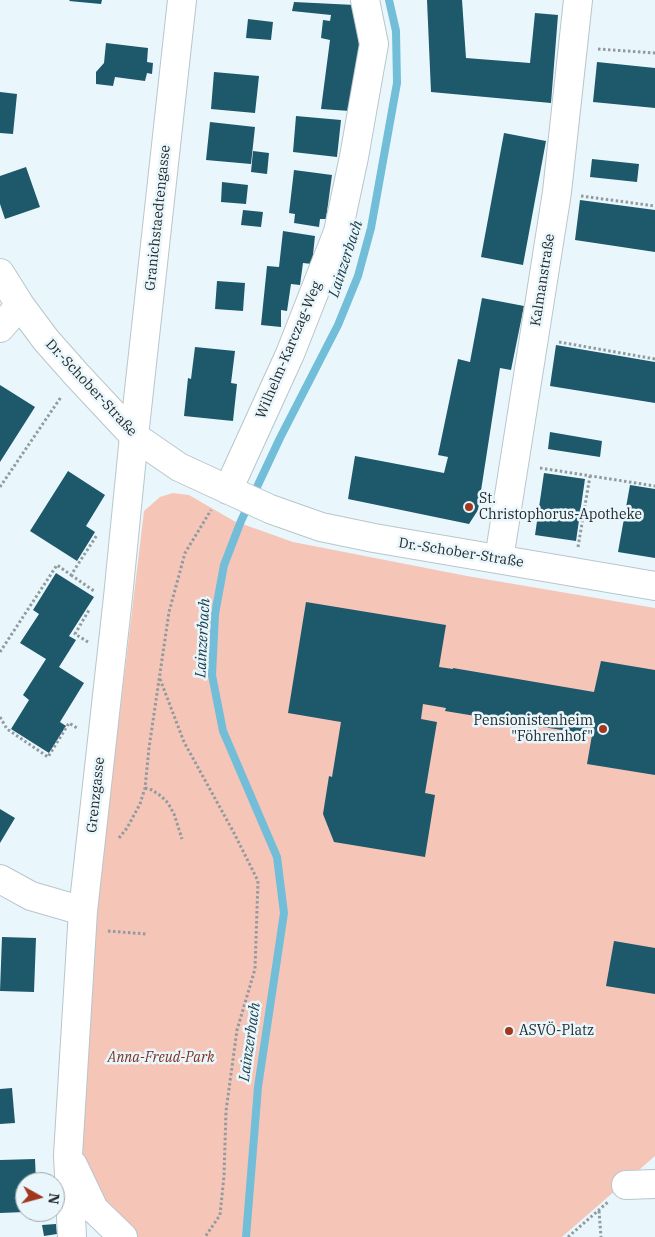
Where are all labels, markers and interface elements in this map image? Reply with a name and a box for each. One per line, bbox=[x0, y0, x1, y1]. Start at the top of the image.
street label: Granichstaedtengasse bbox=[142, 144, 174, 292]
water label: Lainzerbach bbox=[325, 218, 367, 300]
street label: Kalmanstraße bbox=[527, 233, 559, 327]
street label: Wilhelm-Karczag-Weg bbox=[252, 279, 326, 421]
street label: Dr.-Schober-Straße bbox=[42, 336, 140, 440]
place label: St. Christophorus-Apotheke bbox=[479, 491, 642, 524]
marker: St. Christophorus-Apotheke bbox=[463, 501, 475, 513]
street label: Dr.-Schober-Straße bbox=[397, 535, 525, 571]
water label: Lainzerbach bbox=[192, 598, 214, 678]
place label: Pensionistenheim "Föhrenhof" bbox=[473, 713, 593, 746]
marker: Pensionistenheim "Föhrenhof" bbox=[597, 723, 609, 735]
street label: Grenzgasse bbox=[84, 756, 108, 834]
water label: Lainzerbach bbox=[236, 1001, 264, 1083]
place label: ASVÖ-Platz bbox=[519, 1023, 594, 1039]
marker: ASVÖ-Platz bbox=[503, 1025, 515, 1037]
park label: Anna-Freud-Park bbox=[107, 1050, 215, 1066]
north arrow bbox=[15, 1172, 65, 1222]
text: N bbox=[44, 1192, 64, 1205]

